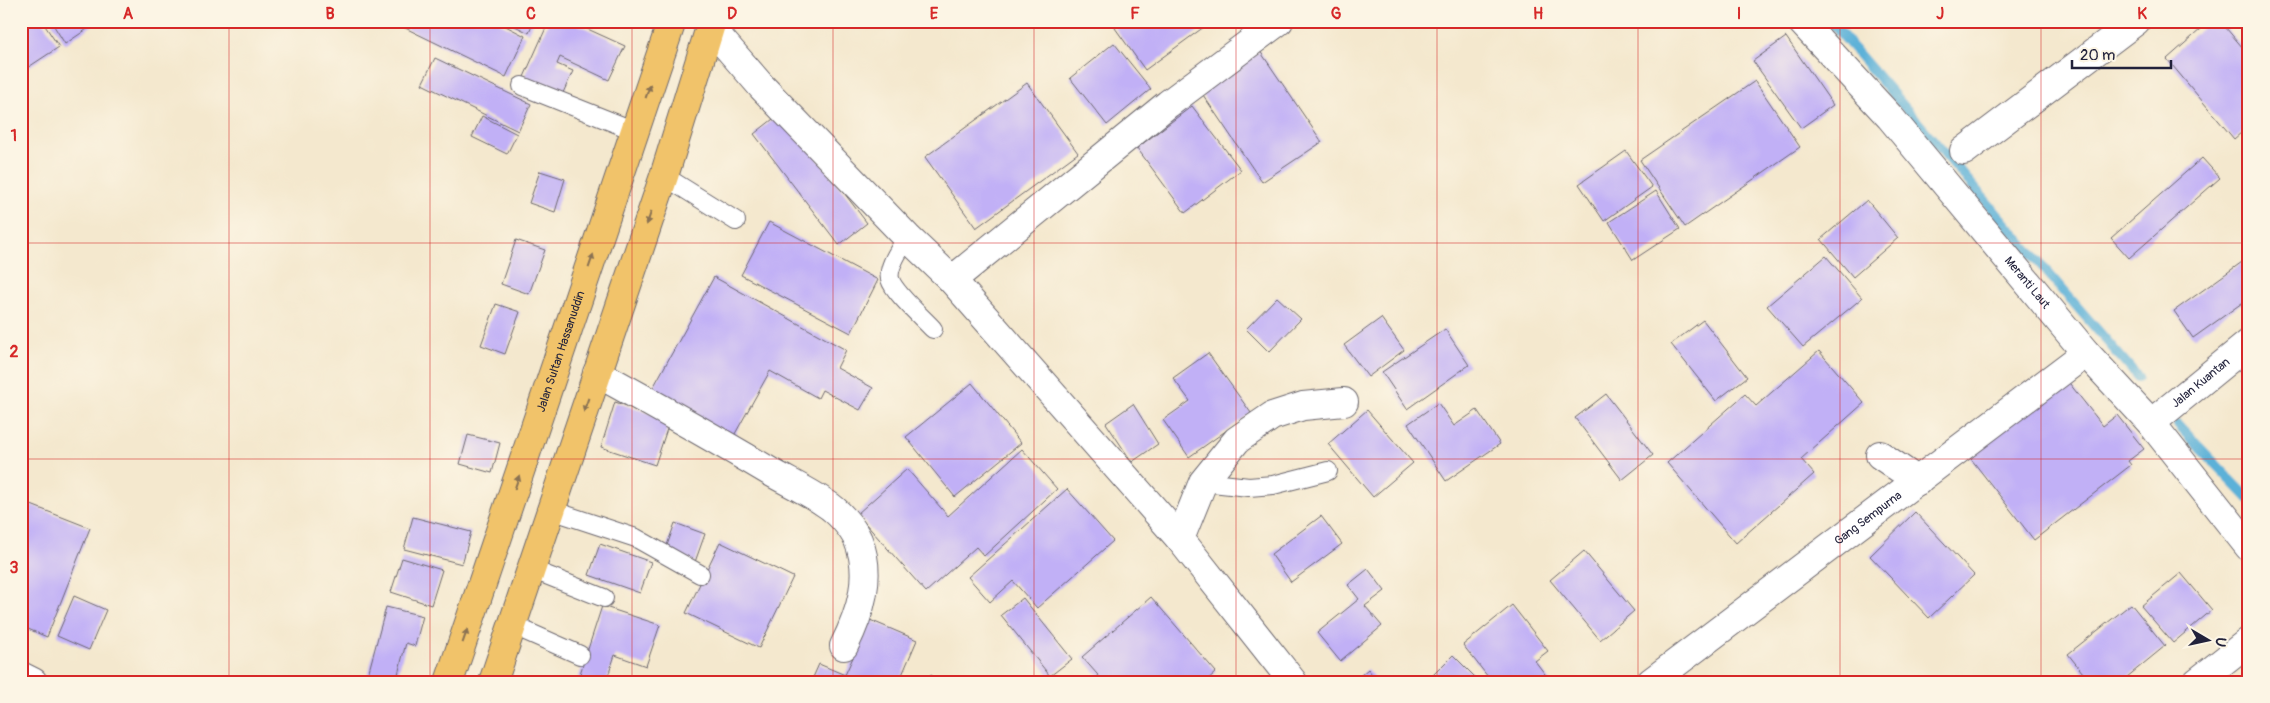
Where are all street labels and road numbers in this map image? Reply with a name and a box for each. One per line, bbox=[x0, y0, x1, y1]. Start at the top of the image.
street label: Meranti Laut bbox=[2001, 253, 2054, 312]
street label: Jalan Sultan Hassanuddin bbox=[533, 289, 588, 414]
street label: Jalan Kuantan bbox=[2168, 354, 2233, 411]
street label: Gang Sempurna bbox=[1831, 487, 1905, 548]

